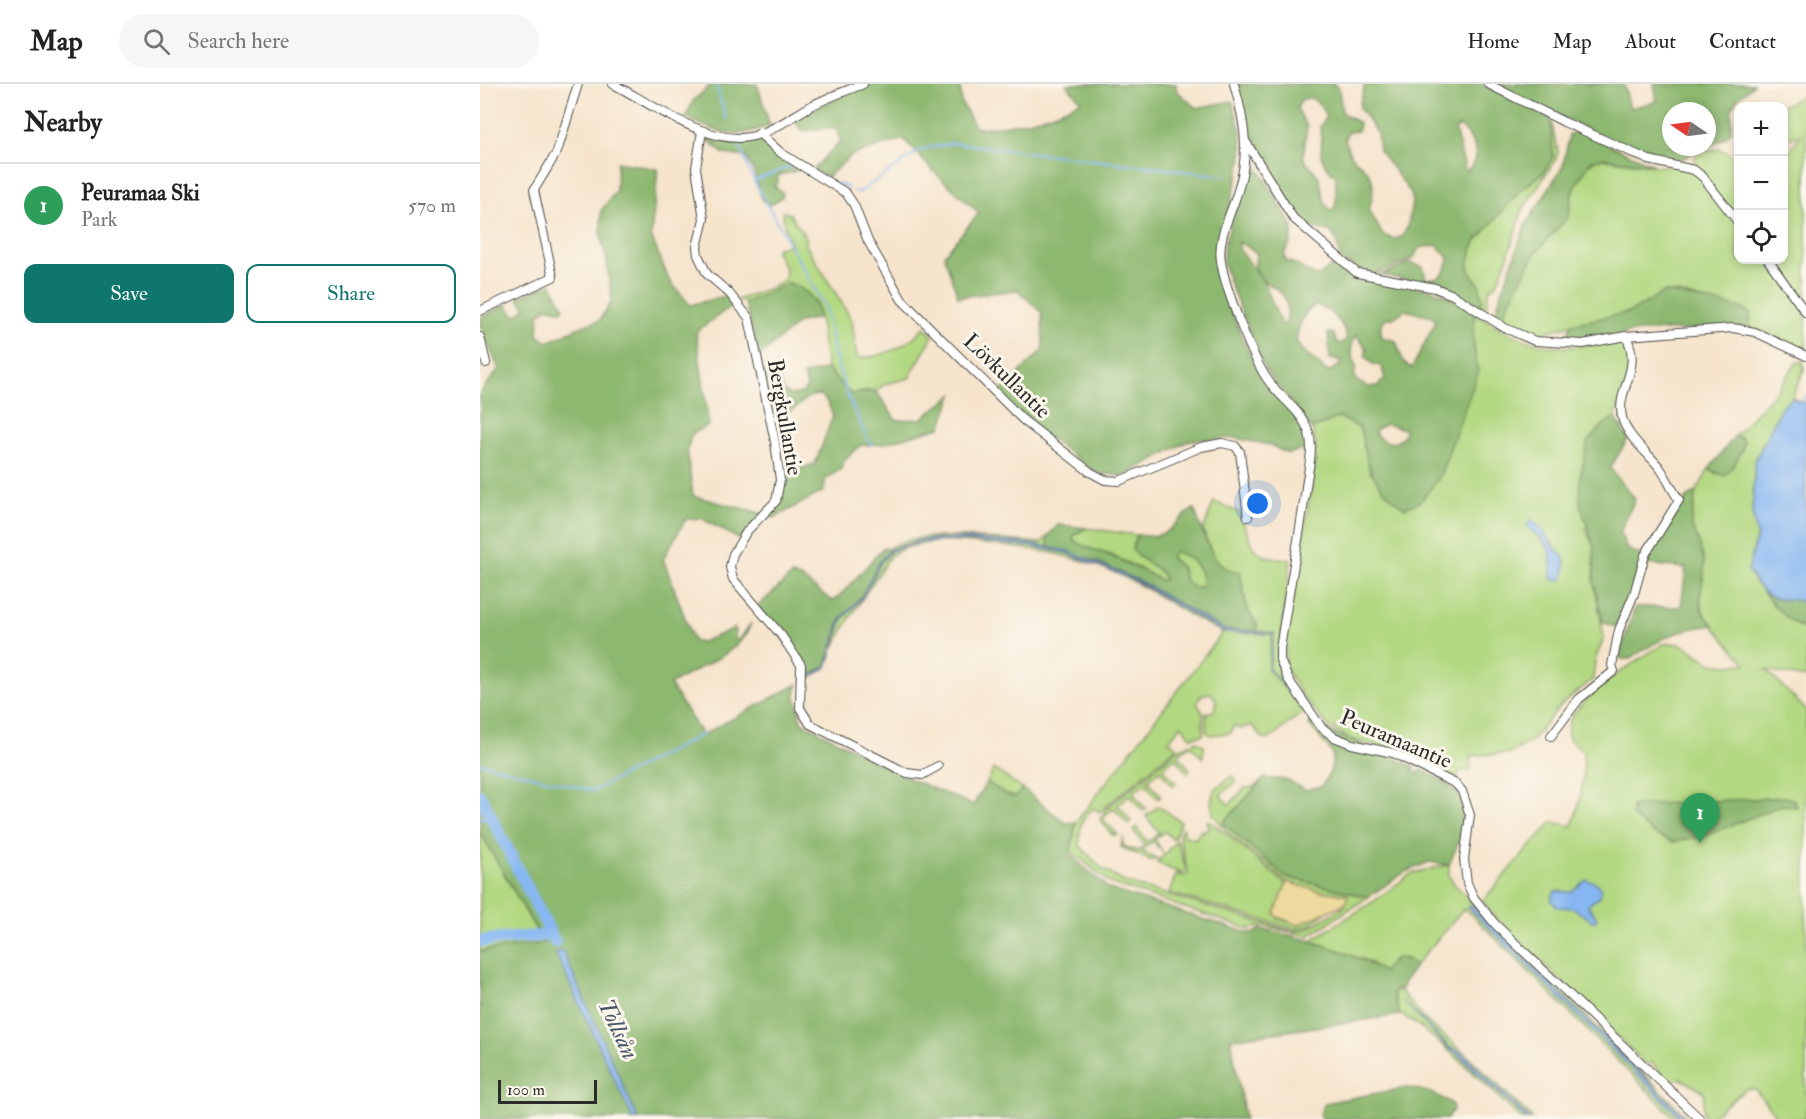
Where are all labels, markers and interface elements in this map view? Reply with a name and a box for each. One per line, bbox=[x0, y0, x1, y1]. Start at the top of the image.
search box bbox=[119, 14, 539, 68]
text: Map bbox=[30, 24, 83, 59]
icon: search bbox=[140, 25, 173, 58]
text: Search here bbox=[188, 27, 289, 55]
text: Home bbox=[1467, 28, 1519, 55]
text: Map bbox=[1552, 28, 1592, 55]
text: About bbox=[1625, 28, 1676, 55]
text: Contact bbox=[1709, 28, 1776, 55]
north arrow bbox=[1662, 102, 1716, 156]
map controls bbox=[1734, 102, 1788, 264]
button: + bbox=[1734, 102, 1788, 156]
text: Nearby bbox=[24, 107, 102, 139]
button: − bbox=[1734, 156, 1788, 210]
text: Peuramaa Ski bbox=[81, 179, 200, 207]
text: 1 bbox=[40, 193, 47, 218]
text: 570 m bbox=[408, 193, 456, 218]
text: Park bbox=[81, 207, 117, 232]
button: locate bbox=[1734, 210, 1788, 264]
button: Save bbox=[24, 264, 234, 323]
button: Share bbox=[246, 264, 456, 323]
street label: Lövkullantie bbox=[957, 327, 1057, 425]
street label: Bergkullantie bbox=[761, 356, 809, 478]
your location bbox=[1243, 489, 1272, 518]
street label: Peuramaantie bbox=[1336, 703, 1456, 775]
pin: 1 bbox=[1680, 794, 1720, 843]
water label: Tollsån bbox=[591, 994, 645, 1064]
scale bar bbox=[498, 1077, 597, 1104]
text: 100 m bbox=[507, 1080, 545, 1100]

